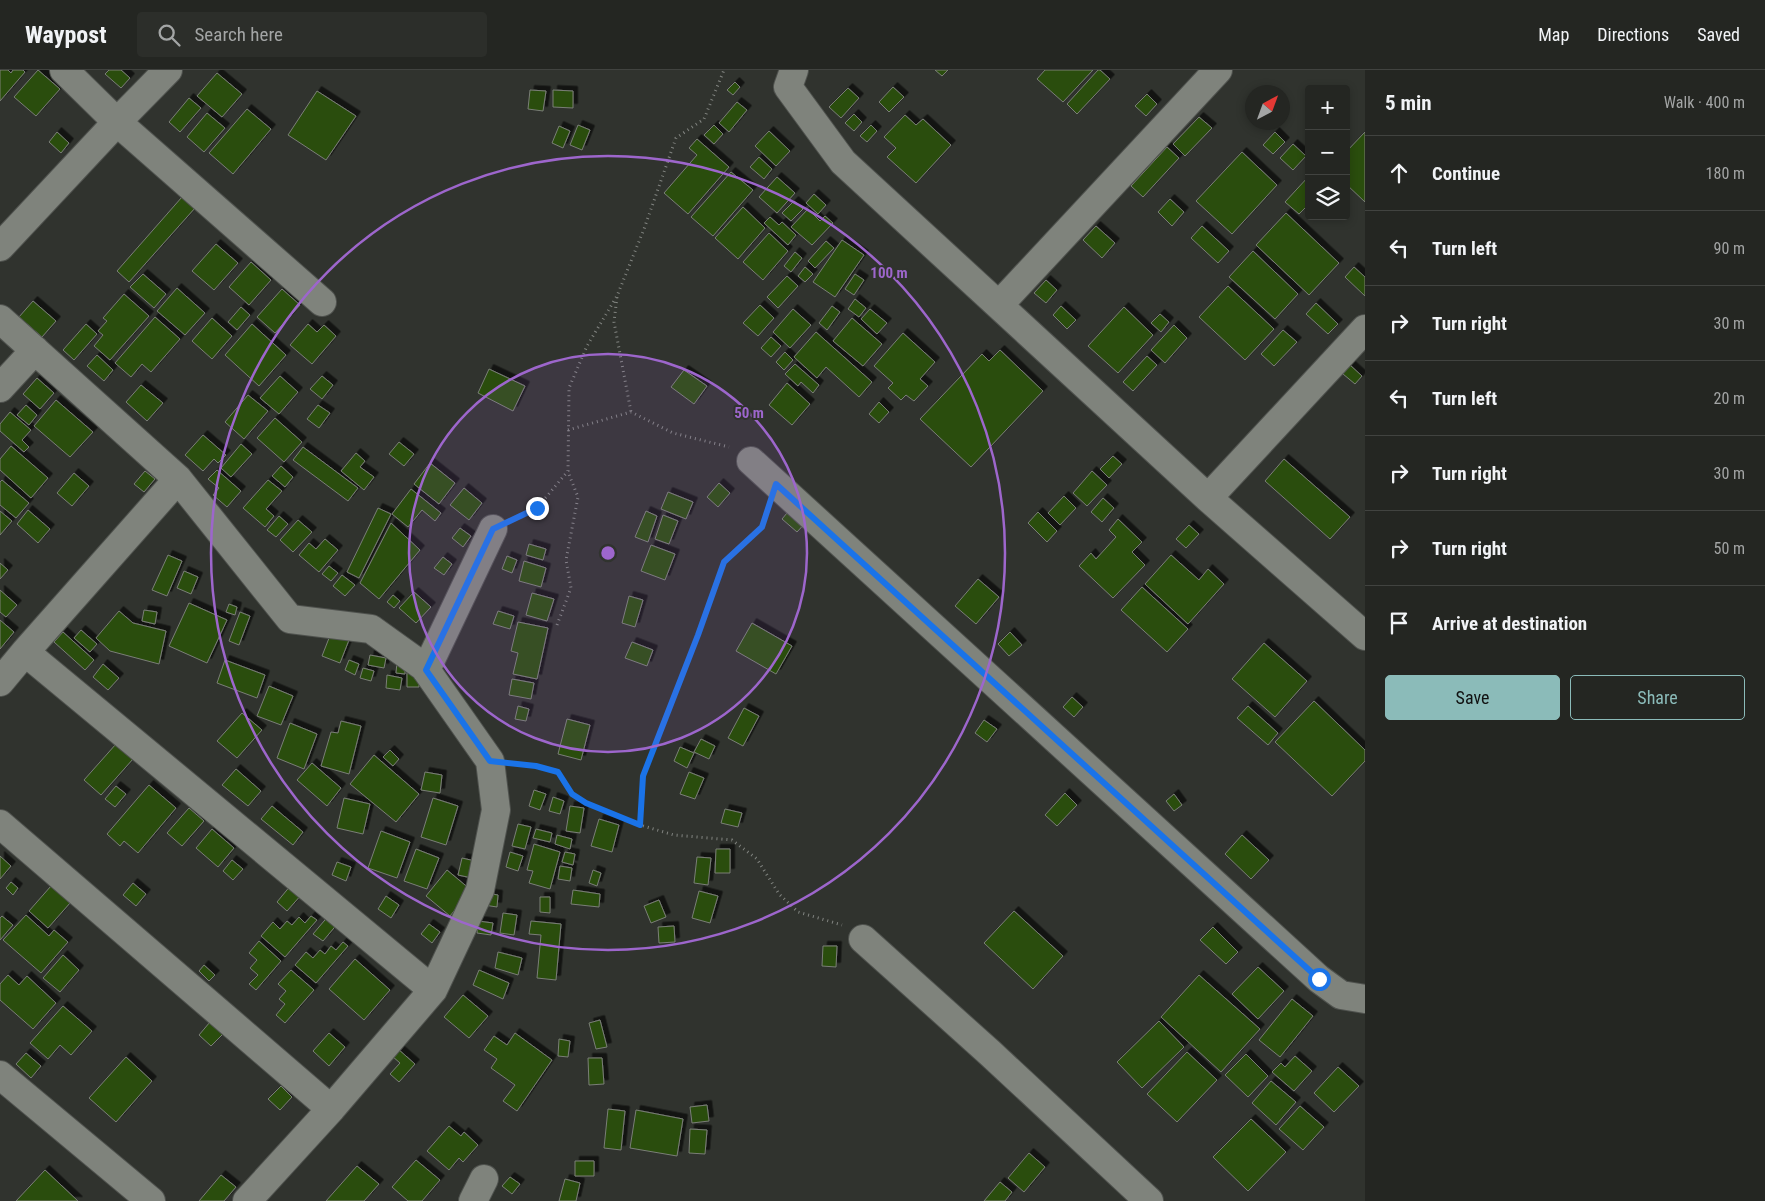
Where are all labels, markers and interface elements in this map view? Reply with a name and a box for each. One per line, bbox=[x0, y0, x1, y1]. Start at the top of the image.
search box bbox=[137, 12, 487, 57]
text: Waypost bbox=[25, 21, 107, 49]
icon: search bbox=[155, 21, 183, 49]
text: Search here bbox=[195, 23, 283, 46]
text: Map bbox=[1538, 24, 1569, 45]
text: Directions bbox=[1597, 24, 1669, 45]
text: Saved bbox=[1697, 24, 1740, 45]
north arrow bbox=[1245, 85, 1290, 130]
map controls bbox=[1305, 85, 1350, 220]
button: + bbox=[1305, 85, 1350, 130]
text: 5 min bbox=[1385, 91, 1432, 115]
text: Walk · 400 m bbox=[1664, 93, 1745, 112]
button: − bbox=[1305, 130, 1350, 175]
icon: ahead bbox=[1385, 159, 1413, 187]
text: Continue bbox=[1432, 162, 1500, 185]
text: 180 m bbox=[1706, 164, 1745, 183]
button: layers bbox=[1305, 175, 1350, 220]
icon: left bbox=[1385, 234, 1413, 262]
text: Turn left bbox=[1432, 237, 1497, 260]
text: 90 m bbox=[1713, 239, 1745, 258]
text: 100 m bbox=[870, 264, 908, 282]
icon: right bbox=[1385, 309, 1413, 337]
text: Turn right bbox=[1432, 312, 1507, 335]
text: 30 m bbox=[1713, 314, 1745, 333]
icon: left bbox=[1385, 384, 1413, 412]
text: Turn left bbox=[1432, 387, 1497, 410]
text: 20 m bbox=[1713, 389, 1745, 408]
text: 50 m bbox=[734, 404, 764, 422]
icon: right bbox=[1385, 459, 1413, 487]
text: Turn right bbox=[1432, 462, 1507, 485]
text: 30 m bbox=[1713, 464, 1745, 483]
route end bbox=[526, 497, 549, 520]
icon: right bbox=[1385, 534, 1413, 562]
text: Turn right bbox=[1432, 537, 1507, 560]
text: 50 m bbox=[1713, 539, 1745, 558]
centre of rings bbox=[599, 544, 617, 562]
icon: arrive bbox=[1385, 609, 1413, 637]
text: Arrive at destination bbox=[1432, 612, 1587, 635]
button: Save bbox=[1385, 675, 1560, 720]
button: Share bbox=[1570, 675, 1745, 720]
route start bbox=[1308, 968, 1331, 991]

